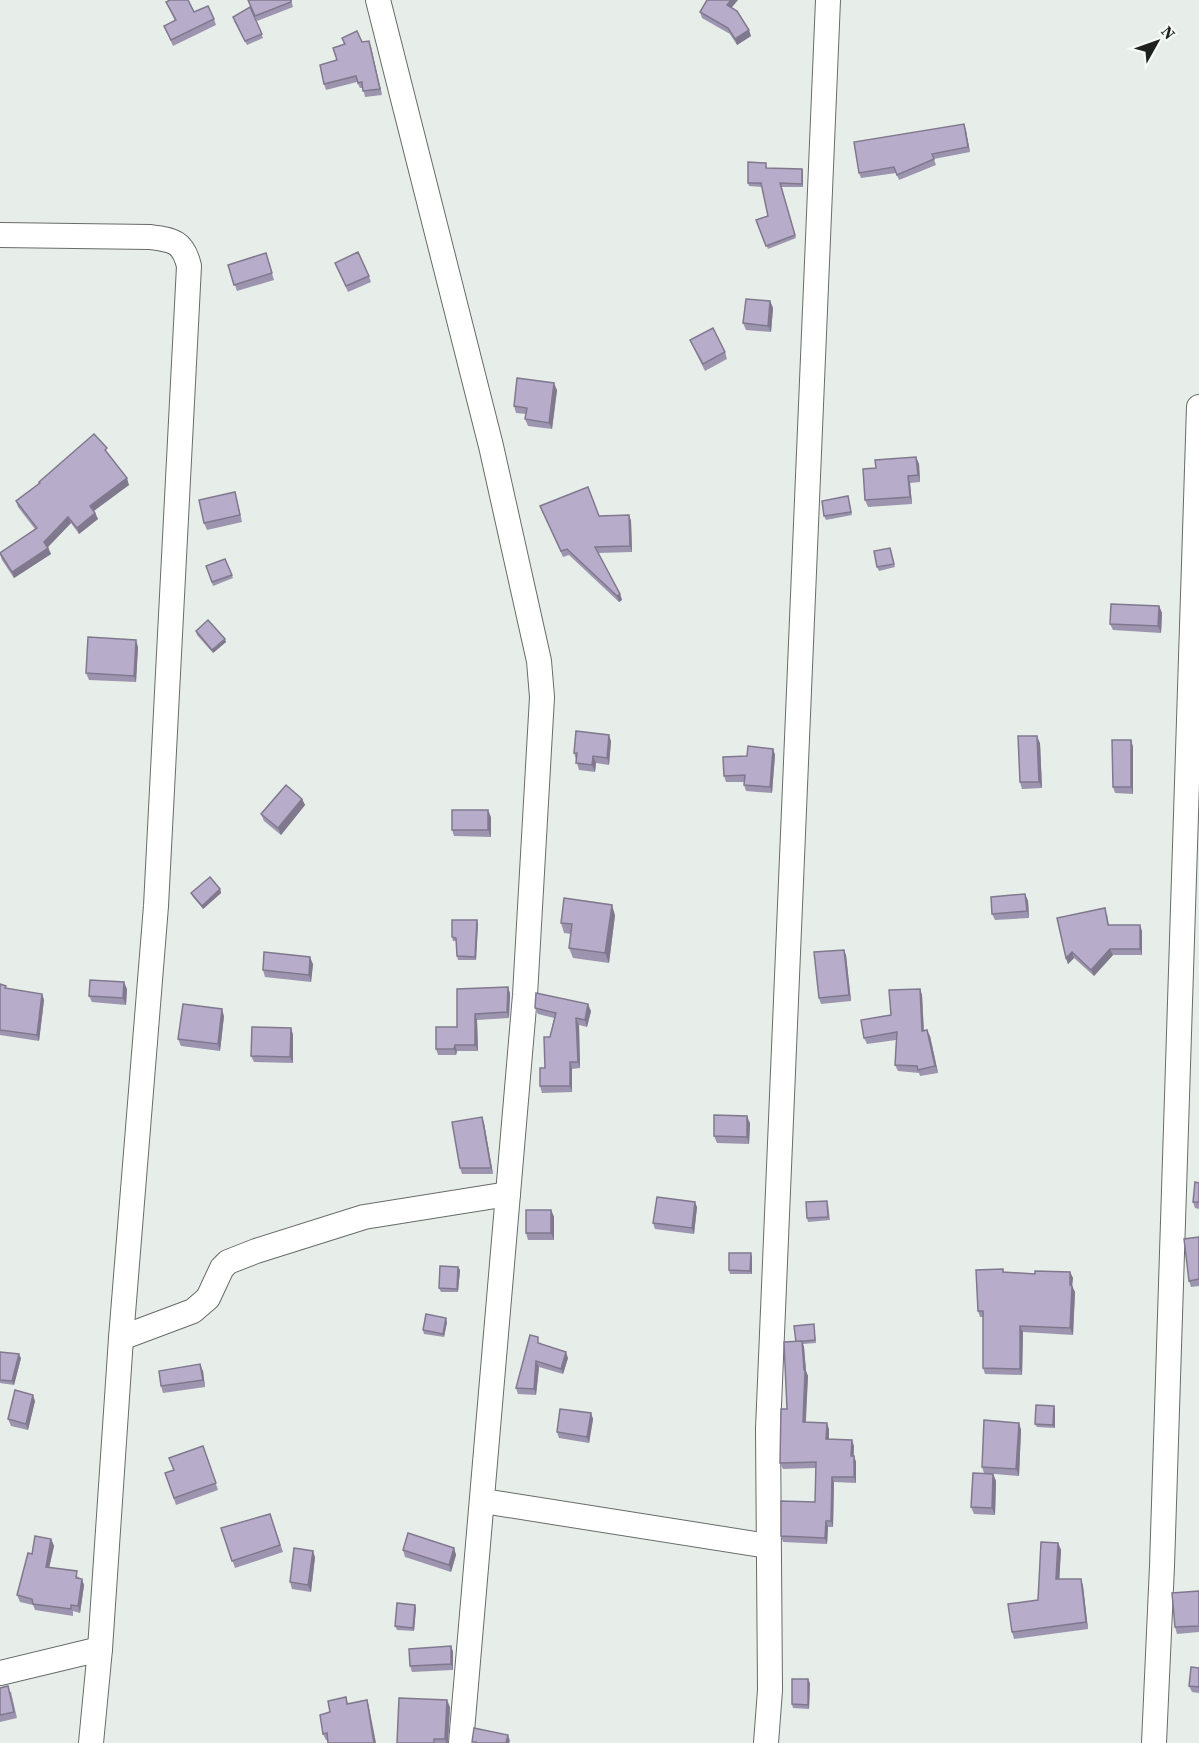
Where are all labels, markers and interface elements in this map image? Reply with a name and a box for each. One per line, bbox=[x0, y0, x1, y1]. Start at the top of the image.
north arrow bbox=[1127, 12, 1187, 72]
text: N bbox=[1156, 21, 1181, 44]

